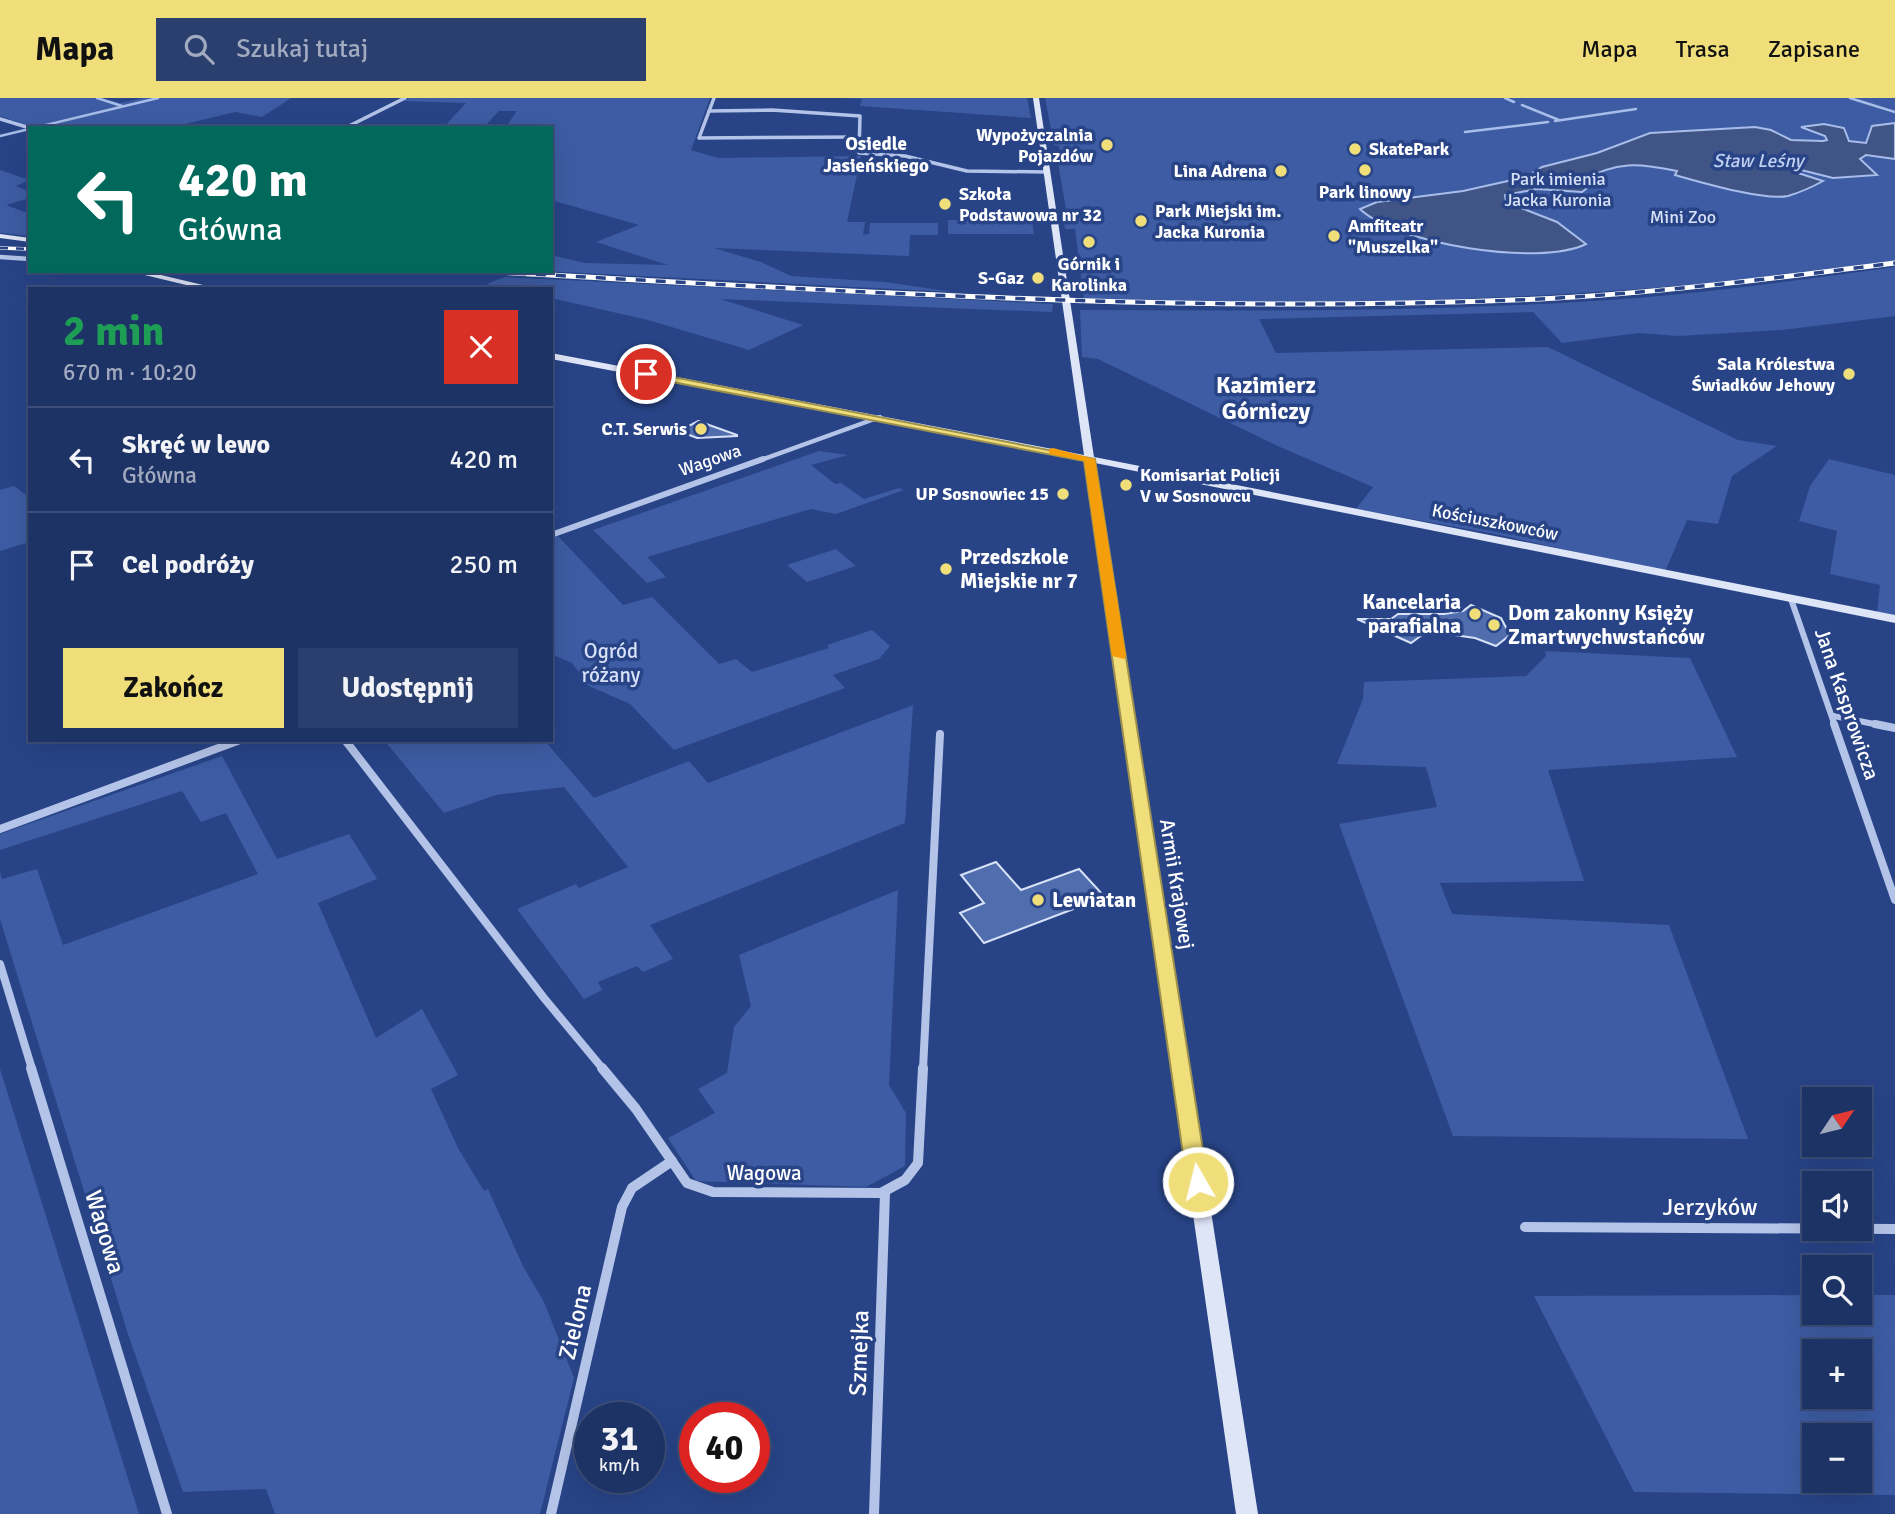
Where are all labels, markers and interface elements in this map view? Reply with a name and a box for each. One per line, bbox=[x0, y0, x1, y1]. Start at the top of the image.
search box bbox=[156, 18, 646, 81]
text: Mapa bbox=[35, 29, 114, 70]
icon: search bbox=[180, 30, 218, 68]
text: Szukaj tutaj bbox=[236, 33, 368, 65]
text: Mapa bbox=[1581, 34, 1638, 64]
text: Trasa bbox=[1676, 34, 1730, 64]
text: Zapisane bbox=[1768, 34, 1860, 64]
place label: Wypożyczalnia Pojazdów bbox=[976, 124, 1093, 167]
district label: Osiedle Jasieńskiego bbox=[823, 132, 929, 178]
marker: Wypożyczalnia Pojazdów bbox=[1099, 137, 1115, 153]
place label: SkatePark bbox=[1369, 138, 1450, 160]
marker: SkatePark bbox=[1347, 141, 1363, 157]
water label: Staw Leśny bbox=[1713, 149, 1805, 173]
text: 420 m bbox=[178, 150, 308, 210]
icon: left bbox=[63, 154, 154, 245]
place label: Lina Adrena bbox=[1174, 160, 1267, 182]
marker: Park linowy bbox=[1357, 162, 1373, 178]
marker: Lina Adrena bbox=[1273, 163, 1289, 179]
park label: Park imienia Jacka Kuronia bbox=[1505, 168, 1611, 211]
place label: Park linowy bbox=[1319, 181, 1411, 203]
place label: Szkoła Podstawowa nr 32 bbox=[959, 183, 1102, 226]
marker: Szkoła Podstawowa nr 32 bbox=[937, 196, 953, 212]
place label: Park Miejski im. Jacka Kuronia bbox=[1155, 200, 1281, 243]
park label: Mini Zoo bbox=[1650, 206, 1716, 228]
text: Główna bbox=[178, 210, 282, 249]
marker: Park Miejski im. Jacka Kuronia bbox=[1133, 213, 1149, 229]
place label: Amfiteatr "Muszelka" bbox=[1348, 215, 1438, 258]
marker: Amfiteatr "Muszelka" bbox=[1326, 228, 1342, 244]
marker: Górnik i Karolinka bbox=[1081, 234, 1097, 250]
place label: Górnik i Karolinka bbox=[1051, 253, 1127, 296]
place label: S-Gaz bbox=[978, 267, 1024, 289]
marker: S-Gaz bbox=[1030, 270, 1046, 286]
text: 2 min bbox=[63, 306, 164, 357]
button: close bbox=[444, 310, 518, 384]
pin bbox=[616, 344, 676, 404]
place label: Sala Królestwa Świadków Jehowy bbox=[1692, 353, 1835, 396]
icon: arrive bbox=[627, 355, 665, 393]
text: 670 m · 10:20 bbox=[63, 358, 197, 387]
marker: Sala Królestwa Świadków Jehowy bbox=[1841, 366, 1857, 382]
district label: Kazimierz Górniczy bbox=[1216, 371, 1316, 426]
place label: C.T. Serwis bbox=[601, 418, 687, 440]
marker: C.T. Serwis bbox=[693, 421, 709, 437]
text: Skręć w lewo bbox=[122, 429, 270, 461]
street label: Wagowa bbox=[676, 439, 744, 481]
icon: left bbox=[63, 441, 101, 479]
text: 420 m bbox=[449, 444, 518, 476]
text: Główna bbox=[122, 461, 197, 490]
place label: Komisariat Policji V w Sosnowcu bbox=[1140, 464, 1280, 507]
marker: Komisariat Policji V w Sosnowcu bbox=[1118, 477, 1134, 493]
place label: UP Sosnowiec 15 bbox=[916, 483, 1049, 505]
marker: UP Sosnowiec 15 bbox=[1055, 486, 1071, 502]
street label: Kościuszkowców bbox=[1430, 499, 1560, 545]
place label: Przedszkole Miejskie nr 7 bbox=[960, 544, 1078, 594]
icon: arrive bbox=[63, 546, 101, 584]
text: Cel podróży bbox=[122, 549, 254, 581]
text: 250 m bbox=[449, 549, 518, 581]
marker: Przedszkole Miejskie nr 7 bbox=[938, 561, 954, 577]
place label: Kancelaria parafialna bbox=[1362, 589, 1461, 639]
place label: Dom zakonny Księży Zmartwychwstańców bbox=[1508, 600, 1705, 650]
marker: Kancelaria parafialna bbox=[1467, 606, 1483, 622]
marker: Dom zakonny Księży Zmartwychwstańców bbox=[1486, 617, 1502, 633]
street label: Jana Kasprowicza bbox=[1809, 625, 1885, 783]
park label: Ogród różany bbox=[582, 638, 641, 688]
button: Zakończ bbox=[63, 648, 284, 728]
button: Udostępnij bbox=[298, 648, 518, 728]
street label: Armii Krajowej bbox=[1154, 817, 1200, 951]
place label: Lewiatan bbox=[1052, 887, 1136, 913]
marker: Lewiatan bbox=[1030, 892, 1046, 908]
north arrow bbox=[1802, 1087, 1872, 1157]
map controls bbox=[1802, 1087, 1872, 1493]
position arrow bbox=[1161, 1145, 1235, 1219]
street label: Wagowa bbox=[726, 1160, 802, 1186]
button: sound bbox=[1802, 1171, 1872, 1241]
street label: Wagowa bbox=[78, 1187, 132, 1277]
street label: Jerzyków bbox=[1663, 1192, 1757, 1222]
button: search bbox=[1802, 1255, 1872, 1325]
street label: Zielona bbox=[552, 1281, 598, 1363]
street label: Szmejka bbox=[843, 1310, 875, 1396]
button: + bbox=[1802, 1339, 1872, 1409]
speed limit sign: 40 bbox=[679, 1402, 770, 1493]
text: 31 bbox=[601, 1417, 638, 1460]
button: − bbox=[1802, 1423, 1872, 1493]
text: km/h bbox=[599, 1454, 640, 1476]

